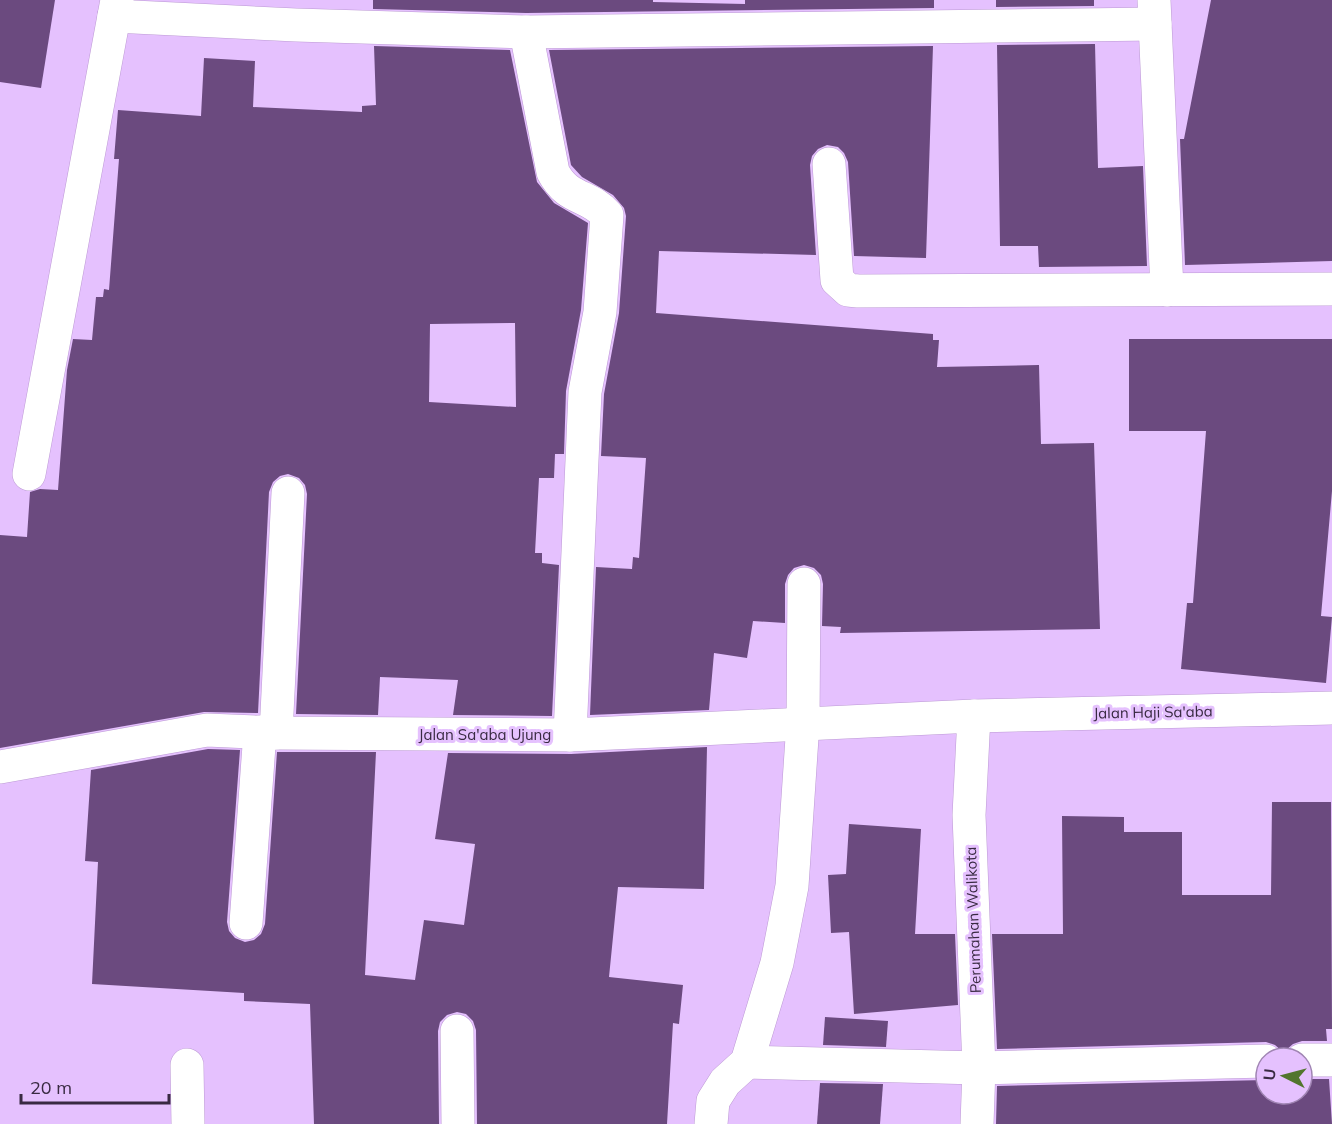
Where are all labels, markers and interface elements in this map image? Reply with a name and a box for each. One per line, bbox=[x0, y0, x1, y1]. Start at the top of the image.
street label: Jalan Haji Sa'aba bbox=[1093, 701, 1213, 723]
street label: Jalan Sa'aba Ujung bbox=[419, 725, 551, 744]
street label: Perumahan Walikota bbox=[961, 846, 985, 994]
north arrow bbox=[1254, 1046, 1314, 1106]
scale bar bbox=[21, 1067, 170, 1105]
text: U bbox=[1259, 1067, 1280, 1081]
text: 20 m bbox=[30, 1076, 72, 1099]

